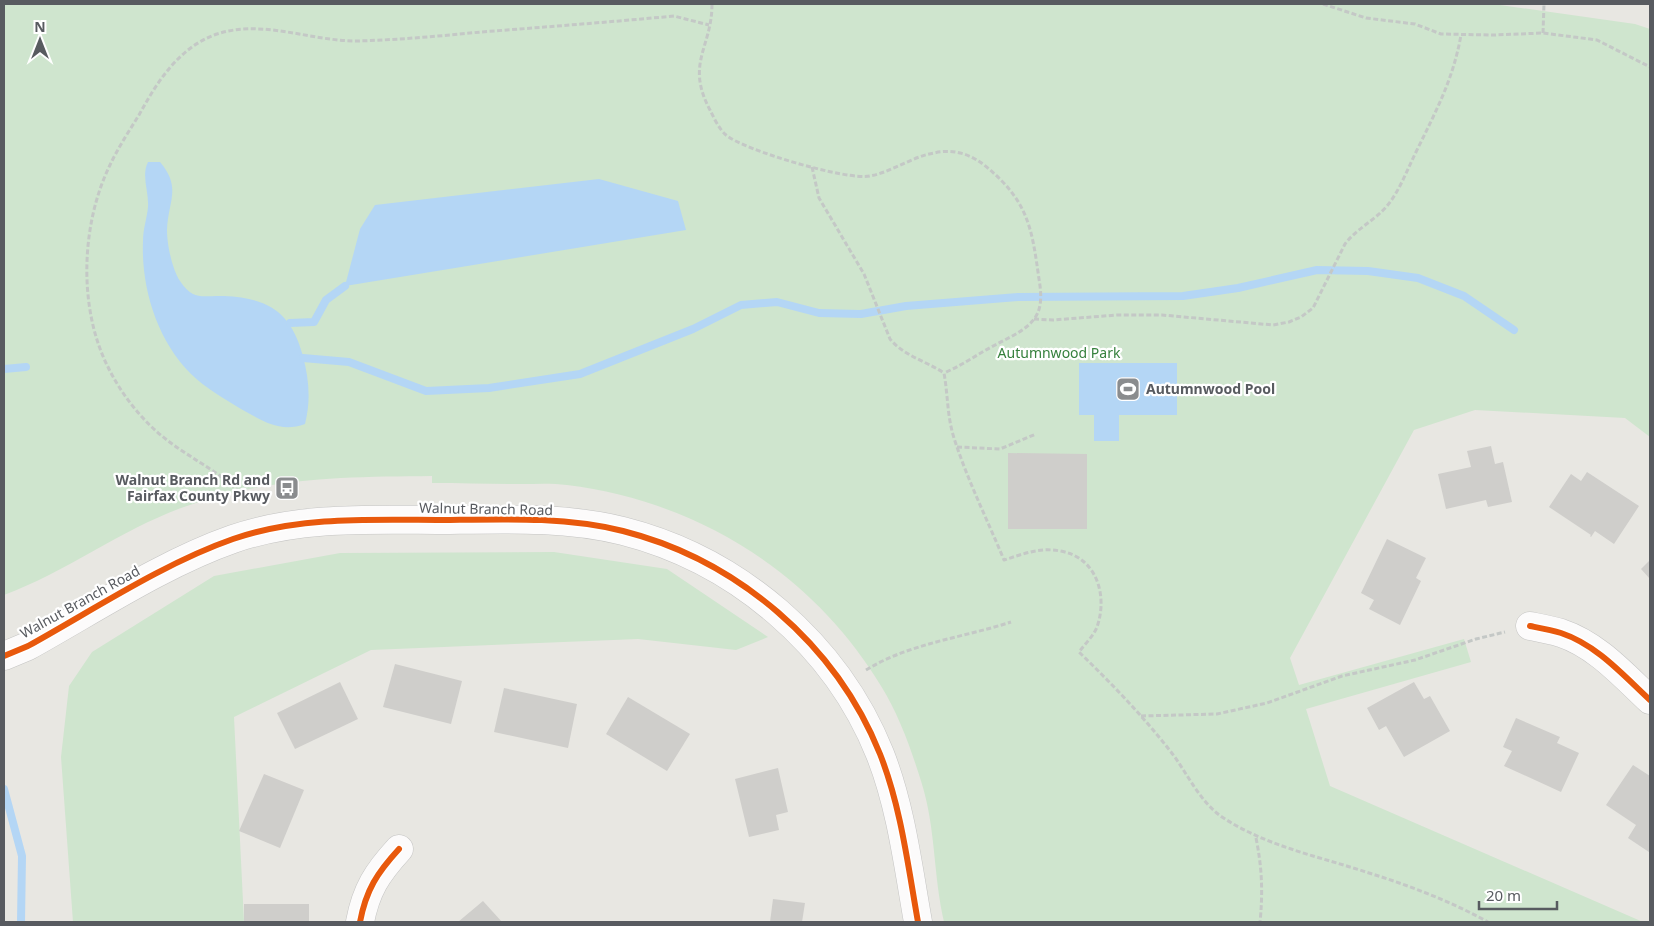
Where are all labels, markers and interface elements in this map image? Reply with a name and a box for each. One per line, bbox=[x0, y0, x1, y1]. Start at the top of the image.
north arrow bbox=[15, 15, 65, 65]
text: N bbox=[34, 17, 46, 36]
park label: Autumnwood Park bbox=[998, 343, 1121, 362]
sports icon: Autumnwood Pool bbox=[1115, 376, 1141, 402]
place label: Autumnwood Pool bbox=[1146, 379, 1275, 398]
place label: Walnut Branch Rd and Fairfax County Pkwy bbox=[116, 470, 270, 505]
bus stop icon: Walnut Branch Rd and Fairfax County Pkwy bbox=[274, 475, 300, 501]
street label: Walnut Branch Road bbox=[419, 498, 553, 519]
street label: Walnut Branch Road bbox=[17, 561, 143, 642]
scale bar bbox=[1479, 878, 1556, 910]
text: 20 m bbox=[1486, 885, 1521, 905]

